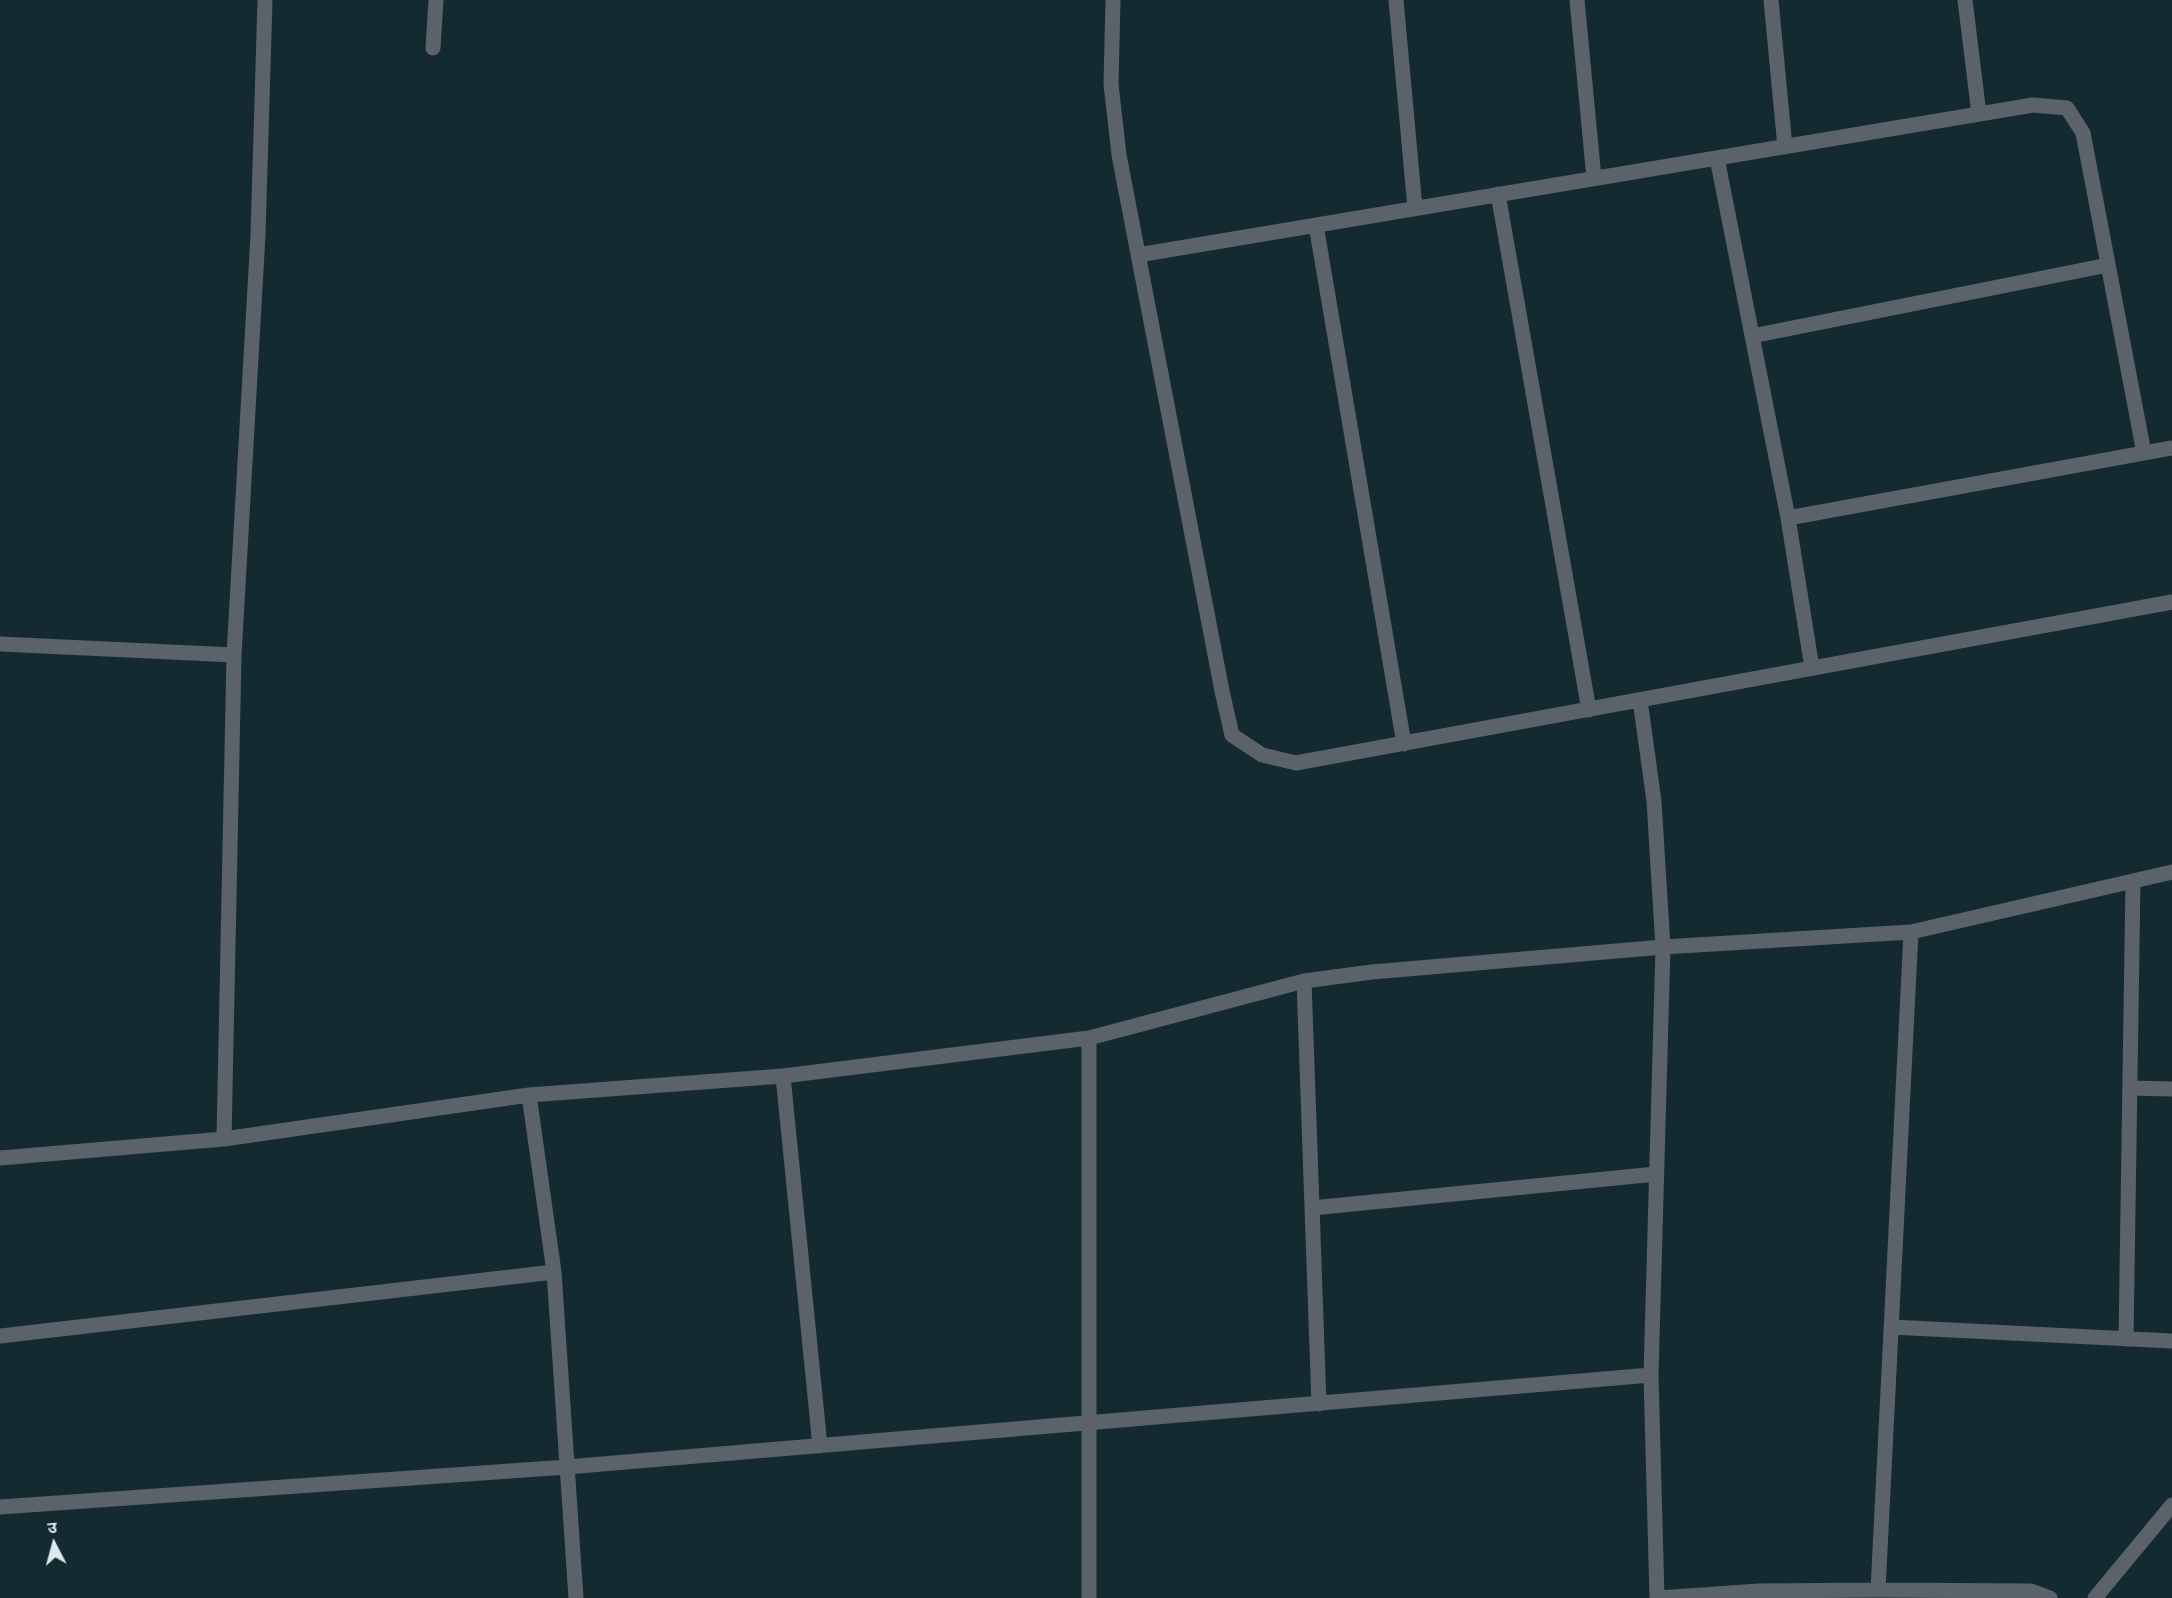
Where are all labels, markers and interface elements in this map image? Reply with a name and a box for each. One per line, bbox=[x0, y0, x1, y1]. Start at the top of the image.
north arrow bbox=[24, 1514, 84, 1574]
text: उ bbox=[46, 1514, 58, 1539]

